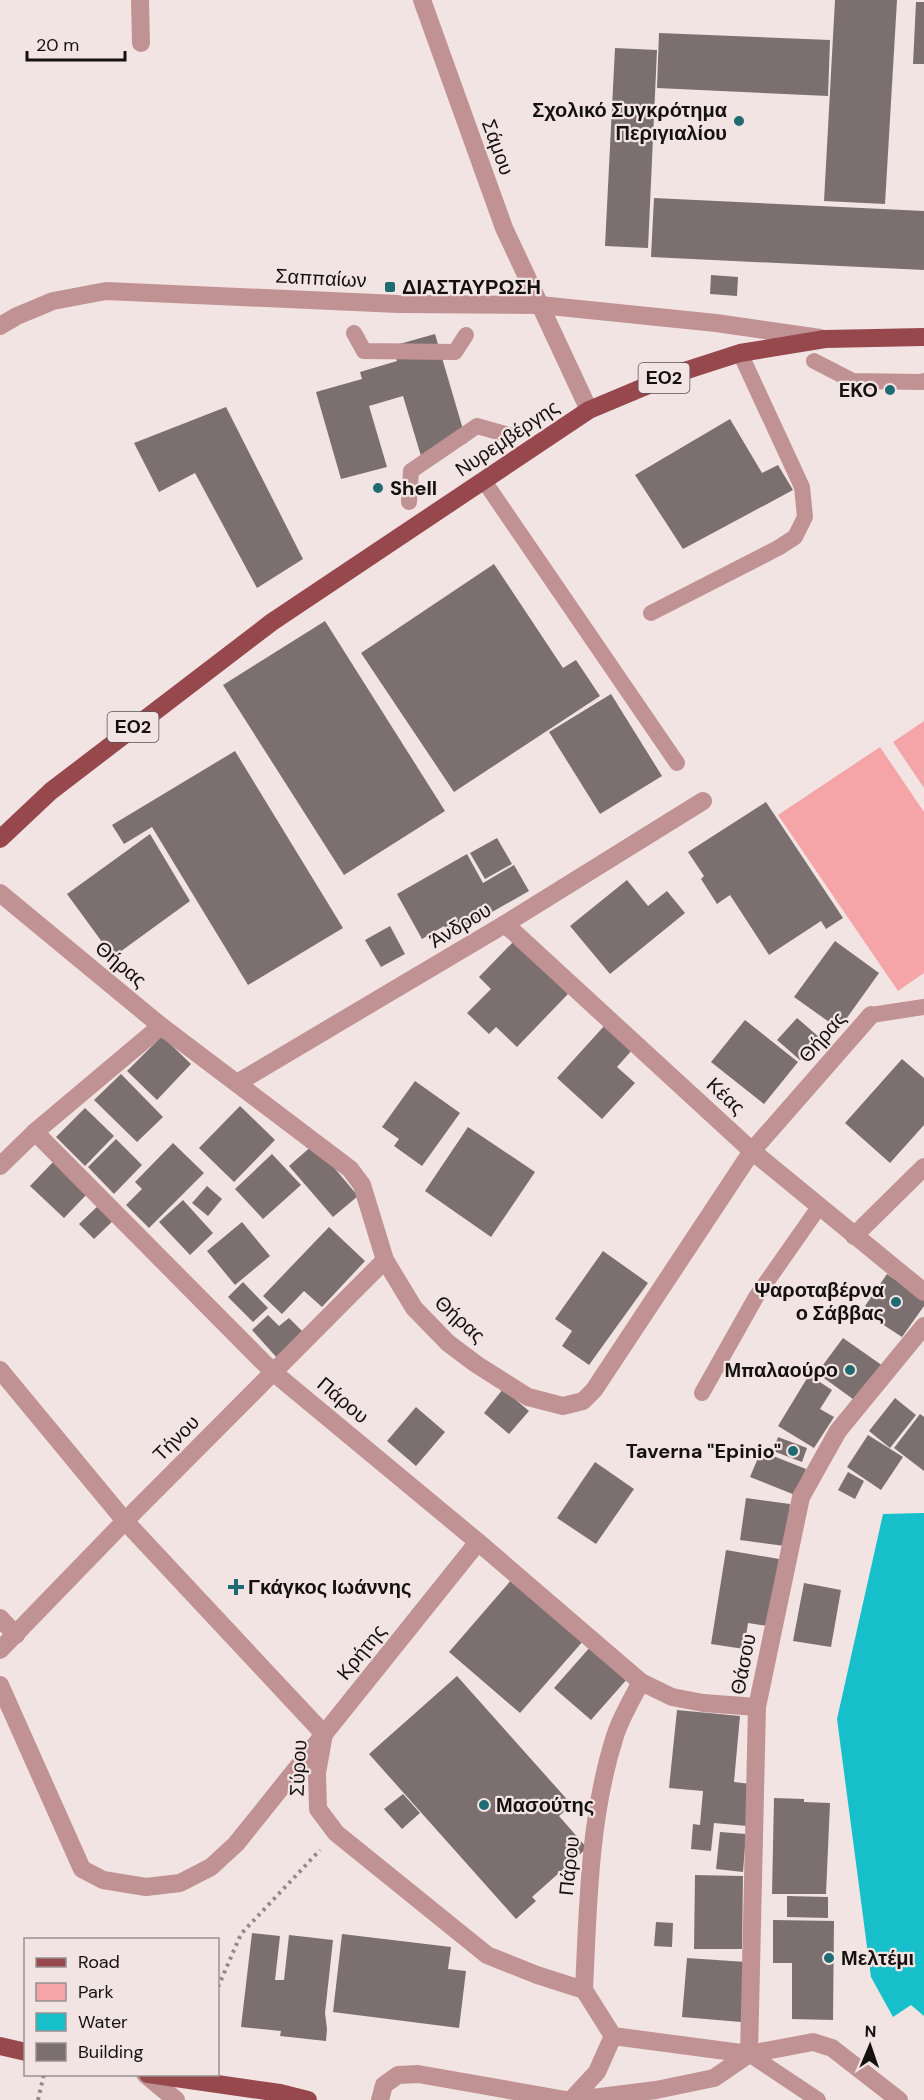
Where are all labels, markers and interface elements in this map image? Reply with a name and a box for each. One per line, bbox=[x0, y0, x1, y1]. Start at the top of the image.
scale bar bbox=[27, 24, 124, 62]
text: 20 m bbox=[36, 33, 79, 57]
place label: Σχολικό Συγκρότημα Περιγιαλίου bbox=[532, 97, 728, 146]
marker: Σχολικό Συγκρότημα Περιγιαλίου bbox=[732, 114, 746, 128]
street label: Σάμου bbox=[476, 116, 520, 178]
street label: Σαππαίων bbox=[275, 263, 367, 293]
place label: ΔΙΑΣΤΑΥΡΩΣΗ bbox=[402, 274, 541, 300]
marker: ΔΙΑΣΤΑΥΡΩΣΗ bbox=[383, 280, 397, 294]
road number: ΕΟ2 bbox=[638, 363, 690, 393]
place label: EKO bbox=[839, 377, 878, 403]
marker: EKO bbox=[883, 383, 897, 397]
street label: Νυρεμβέργης bbox=[450, 394, 564, 482]
place label: Shell bbox=[390, 475, 437, 501]
marker: Shell bbox=[371, 481, 385, 495]
road number: ΕΟ2 bbox=[108, 712, 158, 742]
street label: Άνδρου bbox=[424, 896, 496, 954]
street label: Θήρας bbox=[90, 935, 152, 993]
street label: Θήρας bbox=[793, 1006, 851, 1068]
street label: Κέας bbox=[701, 1072, 751, 1121]
place label: Ψαροταβέρνα ο Σάββας bbox=[754, 1277, 885, 1326]
street label: Θήρας bbox=[429, 1290, 491, 1349]
marker: Ψαροταβέρνα ο Σάββας bbox=[889, 1295, 903, 1309]
place label: Μπαλαούρο bbox=[724, 1357, 838, 1383]
marker: Μπαλαούρο bbox=[843, 1363, 857, 1377]
street label: Πάρου bbox=[312, 1371, 374, 1429]
street label: Τήνου bbox=[147, 1409, 205, 1467]
place label: Taverna "Epinio" bbox=[626, 1438, 781, 1464]
marker: Taverna "Epinio" bbox=[786, 1444, 800, 1458]
place label: Γκάγκος Ιωάννης bbox=[248, 1574, 411, 1600]
marker: Γκάγκος Ιωάννης bbox=[229, 1580, 243, 1594]
street label: Κρήτης bbox=[331, 1618, 392, 1685]
street label: Θάσου bbox=[724, 1631, 762, 1697]
street label: Σύρου bbox=[284, 1739, 312, 1797]
place label: Μασούτης bbox=[496, 1792, 594, 1818]
marker: Μασούτης bbox=[477, 1798, 491, 1812]
street label: Πάρου bbox=[553, 1835, 585, 1897]
legend bbox=[24, 1938, 219, 2076]
place label: Μελτέμι bbox=[841, 1945, 914, 1971]
text: Road bbox=[78, 1950, 120, 1974]
marker: Μελτέμι bbox=[822, 1951, 836, 1965]
text: Park bbox=[78, 1980, 114, 2004]
text: Water bbox=[78, 2010, 128, 2034]
north arrow bbox=[840, 2016, 900, 2076]
text: N bbox=[864, 2021, 877, 2042]
text: Building bbox=[78, 2040, 143, 2064]

